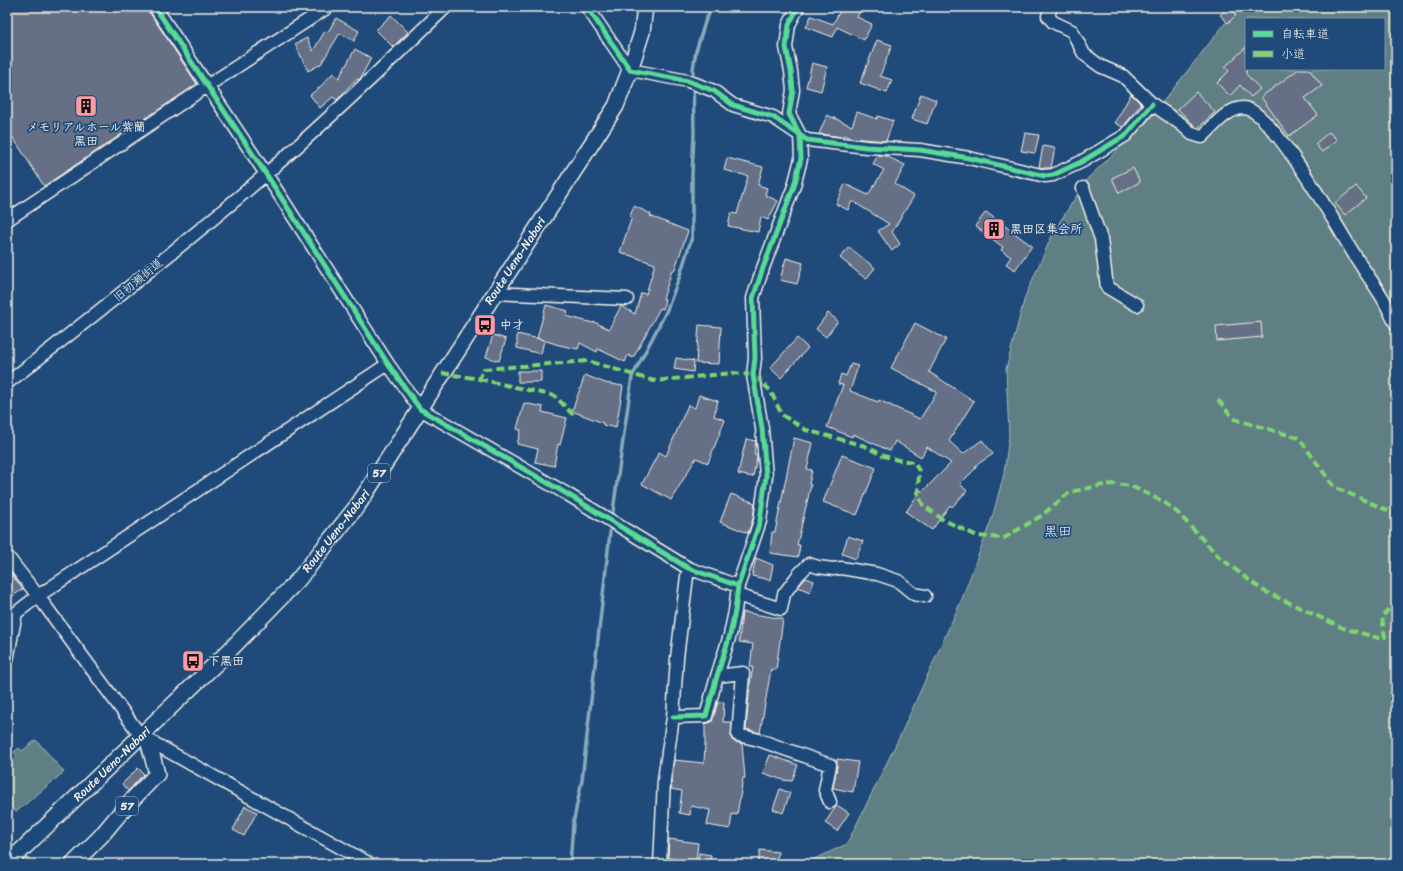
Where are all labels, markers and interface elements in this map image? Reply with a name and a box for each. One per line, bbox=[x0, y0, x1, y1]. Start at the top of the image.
legend bbox=[1245, 18, 1385, 70]
text: 自転車道 bbox=[1281, 23, 1329, 45]
text: 小道 bbox=[1281, 43, 1305, 65]
building icon: メモリアルホール紫蘭 黒田 bbox=[73, 93, 99, 119]
place label: メモリアルホール紫蘭 黒田 bbox=[27, 116, 145, 152]
street label: Route Ueno-Nabari bbox=[478, 212, 552, 309]
building icon: 黒田区集会所 bbox=[981, 216, 1007, 242]
place label: 黒田区集会所 bbox=[1010, 218, 1083, 240]
street label: 旧初瀬街道 bbox=[108, 252, 168, 308]
bus stop icon: 中才 bbox=[472, 312, 498, 338]
place label: 中才 bbox=[500, 314, 524, 336]
road number: 57 bbox=[368, 464, 390, 482]
street label: Route Ueno-Nabari bbox=[296, 484, 376, 578]
district label: 黒田 bbox=[1044, 519, 1072, 544]
bus stop icon: 下黒田 bbox=[180, 648, 206, 674]
place label: 下黒田 bbox=[208, 650, 244, 672]
street label: Route Ueno-Nabari bbox=[68, 720, 157, 807]
road number: 57 bbox=[116, 797, 138, 815]

